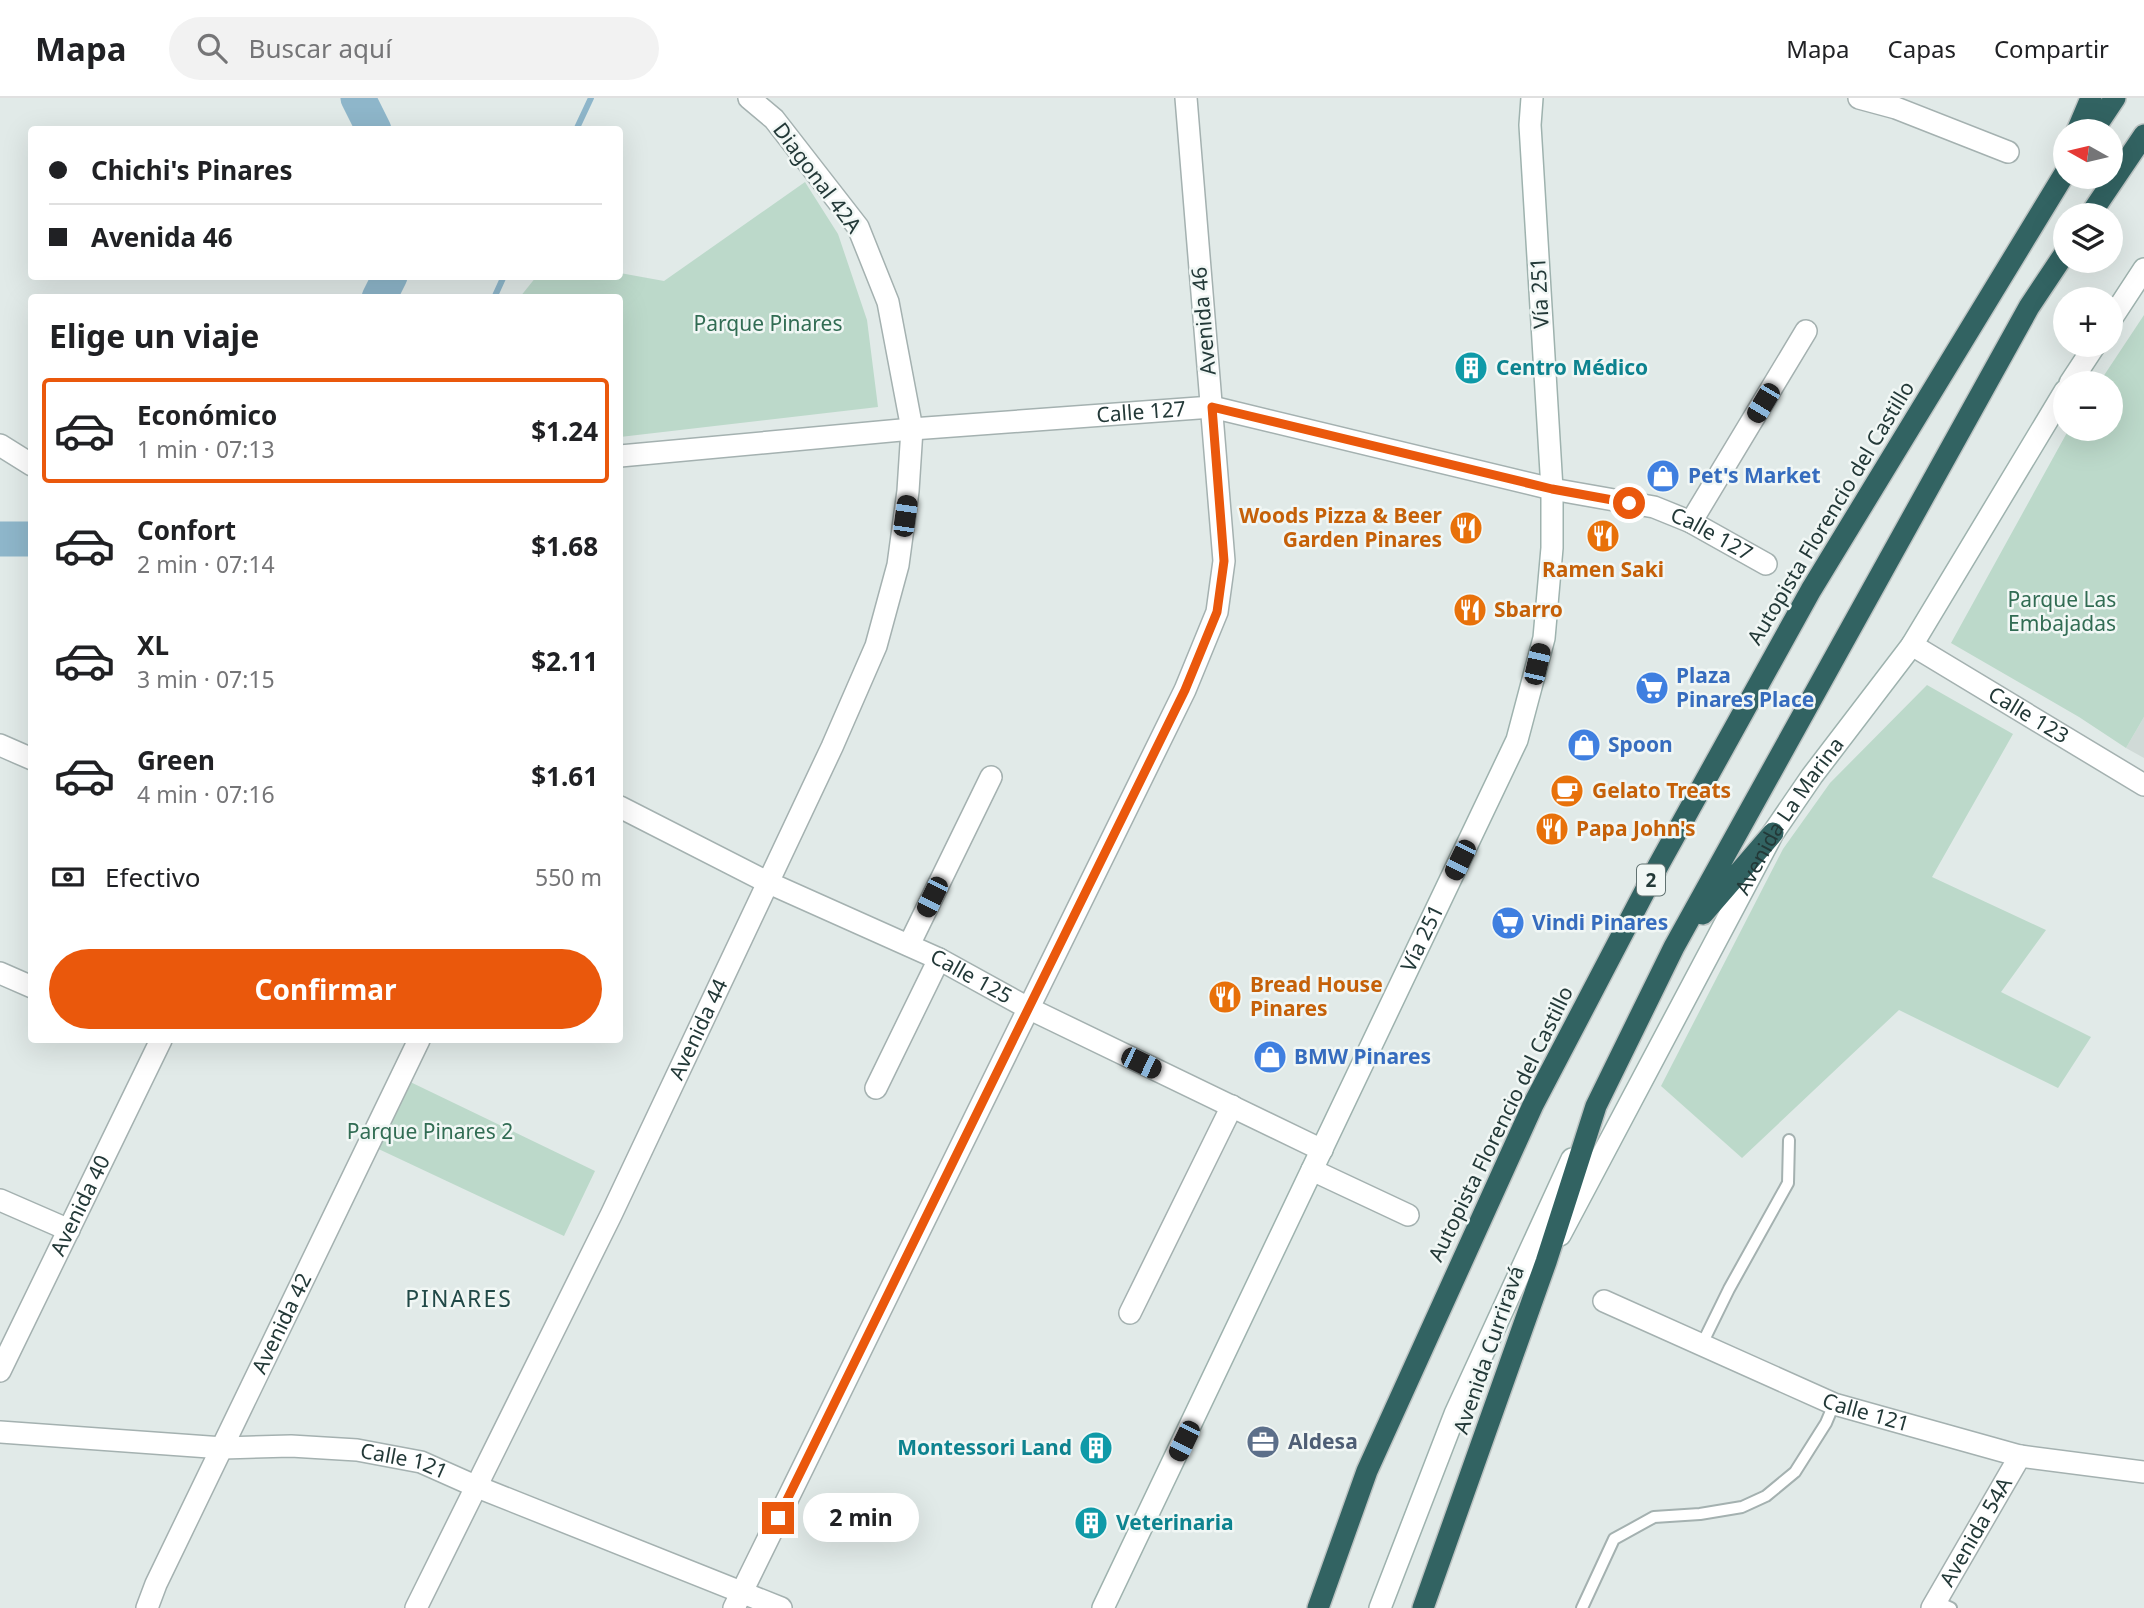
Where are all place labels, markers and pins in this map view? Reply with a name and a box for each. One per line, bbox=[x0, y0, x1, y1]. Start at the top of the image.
building icon: Centro Médico bbox=[1452, 349, 1490, 387]
place label: Centro Médico bbox=[1496, 353, 1648, 381]
shop icon: Pet's Market bbox=[1644, 457, 1682, 495]
place label: Pet's Market bbox=[1688, 461, 1821, 489]
place label: Woods Pizza & Beer Garden Pinares bbox=[1239, 501, 1443, 553]
restaurant icon: Woods Pizza & Beer Garden Pinares bbox=[1447, 509, 1485, 547]
restaurant icon: Ramen Saki bbox=[1584, 517, 1622, 555]
place label: Ramen Saki bbox=[1542, 555, 1664, 583]
restaurant icon: Sbarro bbox=[1451, 591, 1489, 629]
place label: Sbarro bbox=[1494, 595, 1563, 623]
place label: Plaza Pinares Place bbox=[1676, 661, 1814, 713]
supermarket icon: Plaza Pinares Place bbox=[1633, 669, 1671, 707]
shop icon: Spoon bbox=[1565, 726, 1603, 764]
place label: Spoon bbox=[1608, 730, 1673, 758]
cafe icon: Gelato Treats bbox=[1548, 772, 1586, 810]
place label: Gelato Treats bbox=[1592, 776, 1731, 804]
restaurant icon: Papa John's bbox=[1533, 810, 1571, 848]
place label: Papa John's bbox=[1576, 814, 1696, 842]
supermarket icon: Vindi Pinares bbox=[1489, 904, 1527, 942]
place label: Vindi Pinares bbox=[1532, 908, 1668, 936]
place label: Bread House Pinares bbox=[1250, 970, 1383, 1022]
restaurant icon: Bread House Pinares bbox=[1206, 978, 1244, 1016]
shop icon: BMW Pinares bbox=[1251, 1038, 1289, 1076]
place label: BMW Pinares bbox=[1294, 1042, 1431, 1070]
office icon: Aldesa bbox=[1244, 1423, 1282, 1461]
place label: Aldesa bbox=[1288, 1427, 1358, 1455]
building icon: Montessori Land bbox=[1077, 1429, 1115, 1467]
place label: Montessori Land bbox=[897, 1433, 1072, 1461]
building icon: Veterinaria bbox=[1072, 1504, 1110, 1542]
place label: Veterinaria bbox=[1116, 1508, 1234, 1536]

